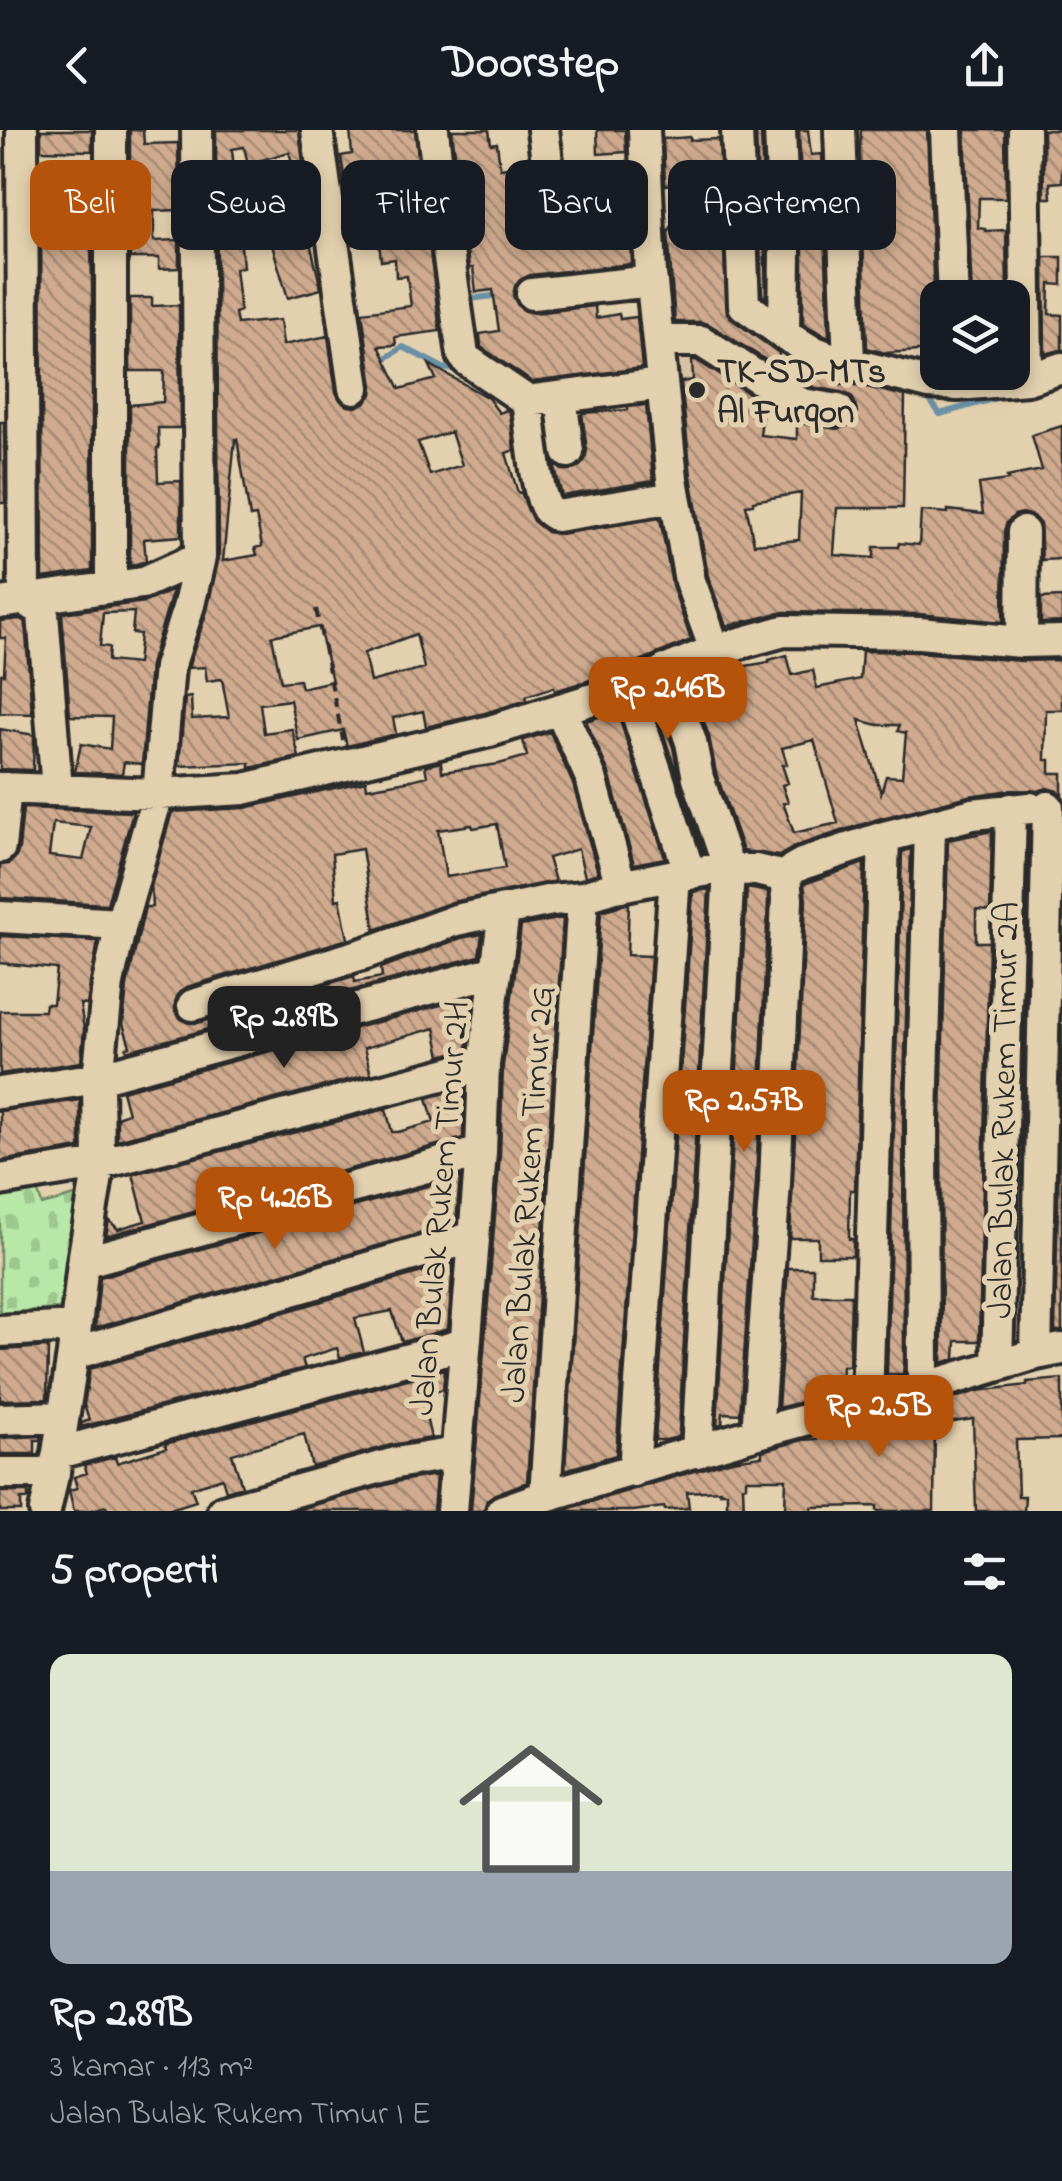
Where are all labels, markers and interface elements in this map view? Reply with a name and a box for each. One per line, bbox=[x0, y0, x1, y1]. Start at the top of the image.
text: Doorstep bbox=[443, 32, 619, 98]
icon: back bbox=[50, 38, 105, 93]
icon: share bbox=[957, 38, 1012, 93]
chip: Beli bbox=[30, 160, 151, 250]
chip: Sewa bbox=[171, 160, 321, 250]
chip: Filter bbox=[341, 160, 485, 250]
chip: Baru bbox=[505, 160, 648, 250]
chip: Apartemen bbox=[668, 160, 896, 250]
map controls bbox=[920, 280, 1030, 390]
button: layers bbox=[920, 280, 1030, 390]
place label: TK-SD-MTs Al Furqon bbox=[717, 348, 886, 439]
marker: TK-SD-MTs Al Furqon bbox=[686, 379, 708, 401]
pin: Rp 2.46B bbox=[565, 657, 771, 742]
text: Rp 2.46B bbox=[611, 666, 725, 713]
street label: Jalan Bulak Rukem Timur 2A bbox=[976, 901, 1035, 1319]
street label: Jalan Bulak Rukem Timur 2G bbox=[489, 984, 569, 1404]
pin: Rp 2.89B bbox=[181, 986, 387, 1071]
text: Rp 2.89B bbox=[230, 995, 338, 1042]
street label: Jalan Bulak Rukem Timur 2H bbox=[398, 999, 485, 1418]
pin: Rp 2.57B bbox=[641, 1070, 847, 1155]
text: Rp 2.57B bbox=[685, 1079, 803, 1126]
pin: Rp 4.26B bbox=[172, 1167, 378, 1252]
text: Rp 4.26B bbox=[218, 1176, 332, 1223]
pin: Rp 2.5B bbox=[787, 1375, 971, 1460]
text: Rp 2.5B bbox=[826, 1384, 932, 1431]
text: 5 properti bbox=[50, 1541, 219, 1602]
icon: filters bbox=[957, 1544, 1012, 1599]
icon: home bbox=[441, 1719, 621, 1899]
text: Rp 2.89B bbox=[50, 1984, 193, 2045]
text: 3 kamar · 113 m² bbox=[50, 2045, 253, 2092]
text: Jalan Bulak Rukem Timur I E bbox=[50, 2092, 431, 2139]

